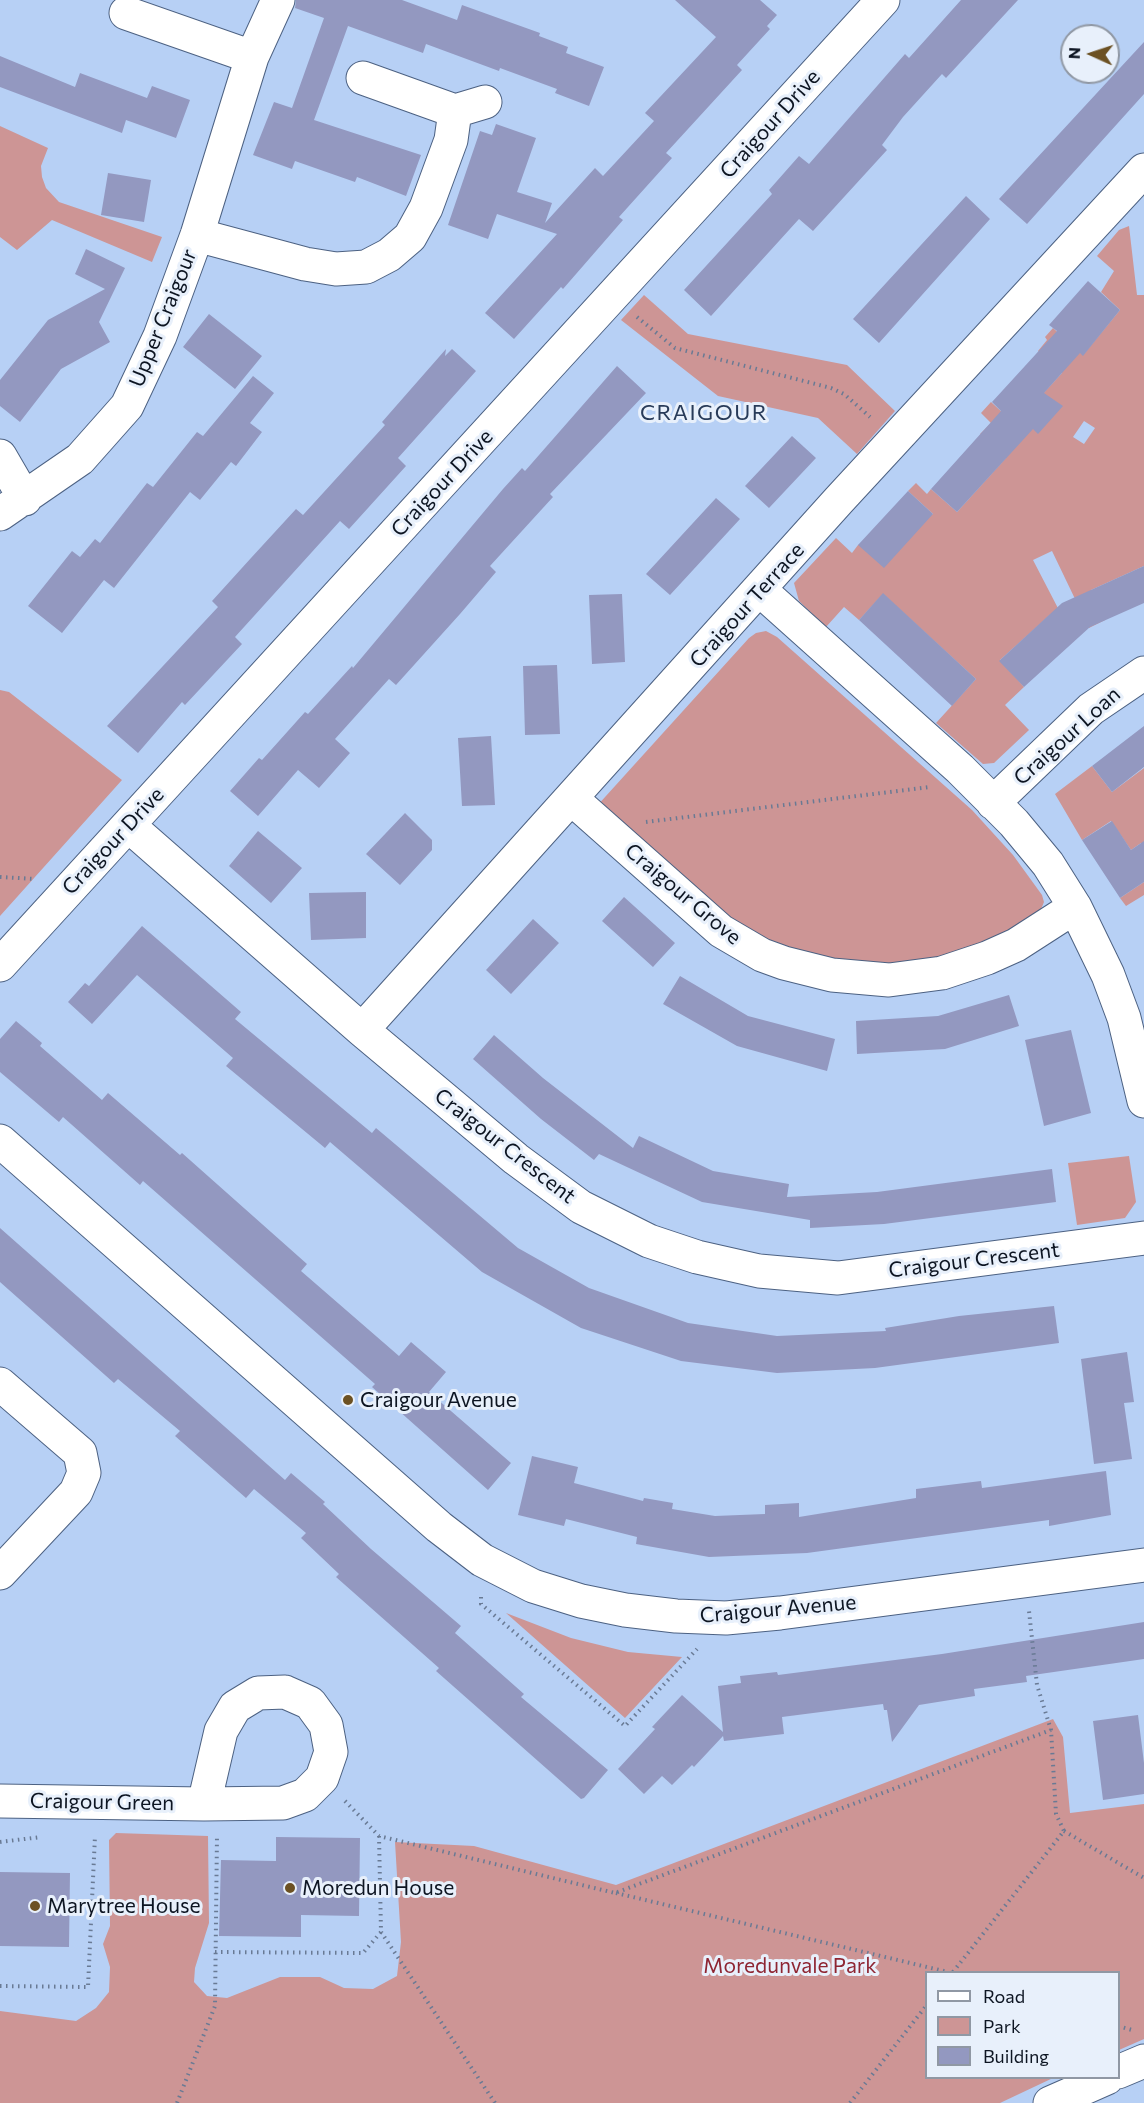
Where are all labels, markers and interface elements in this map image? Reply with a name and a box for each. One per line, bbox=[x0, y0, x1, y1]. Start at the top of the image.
north arrow bbox=[1060, 24, 1120, 84]
text: N bbox=[1064, 47, 1083, 60]
street label: Craigour Drive bbox=[715, 64, 825, 184]
street label: Upper Craigour bbox=[124, 245, 202, 391]
district label: CRAIGOUR bbox=[640, 400, 768, 426]
street label: Craigour Drive bbox=[386, 424, 498, 542]
street label: Craigour Terrace bbox=[685, 538, 809, 672]
street label: Craigour Loan bbox=[1009, 682, 1125, 790]
street label: Craigour Drive bbox=[57, 782, 169, 900]
street label: Craigour Grove bbox=[620, 838, 746, 950]
street label: Craigour Crescent bbox=[429, 1083, 581, 1209]
street label: Craigour Crescent bbox=[887, 1237, 1061, 1283]
place label: Craigour Avenue bbox=[360, 1387, 517, 1413]
marker: Craigour Avenue bbox=[341, 1393, 355, 1407]
street label: Craigour Avenue bbox=[699, 1590, 857, 1628]
street label: Craigour Green bbox=[30, 1788, 174, 1816]
place label: Moredun House bbox=[302, 1875, 454, 1901]
marker: Moredun House bbox=[283, 1881, 297, 1895]
place label: Marytree House bbox=[47, 1893, 201, 1919]
marker: Marytree House bbox=[28, 1899, 42, 1913]
park label: Moredunvale Park bbox=[703, 1953, 877, 1979]
legend bbox=[925, 1971, 1120, 2079]
text: Road bbox=[983, 1985, 1025, 2007]
text: Park bbox=[983, 2015, 1021, 2037]
text: Building bbox=[983, 2045, 1049, 2067]

